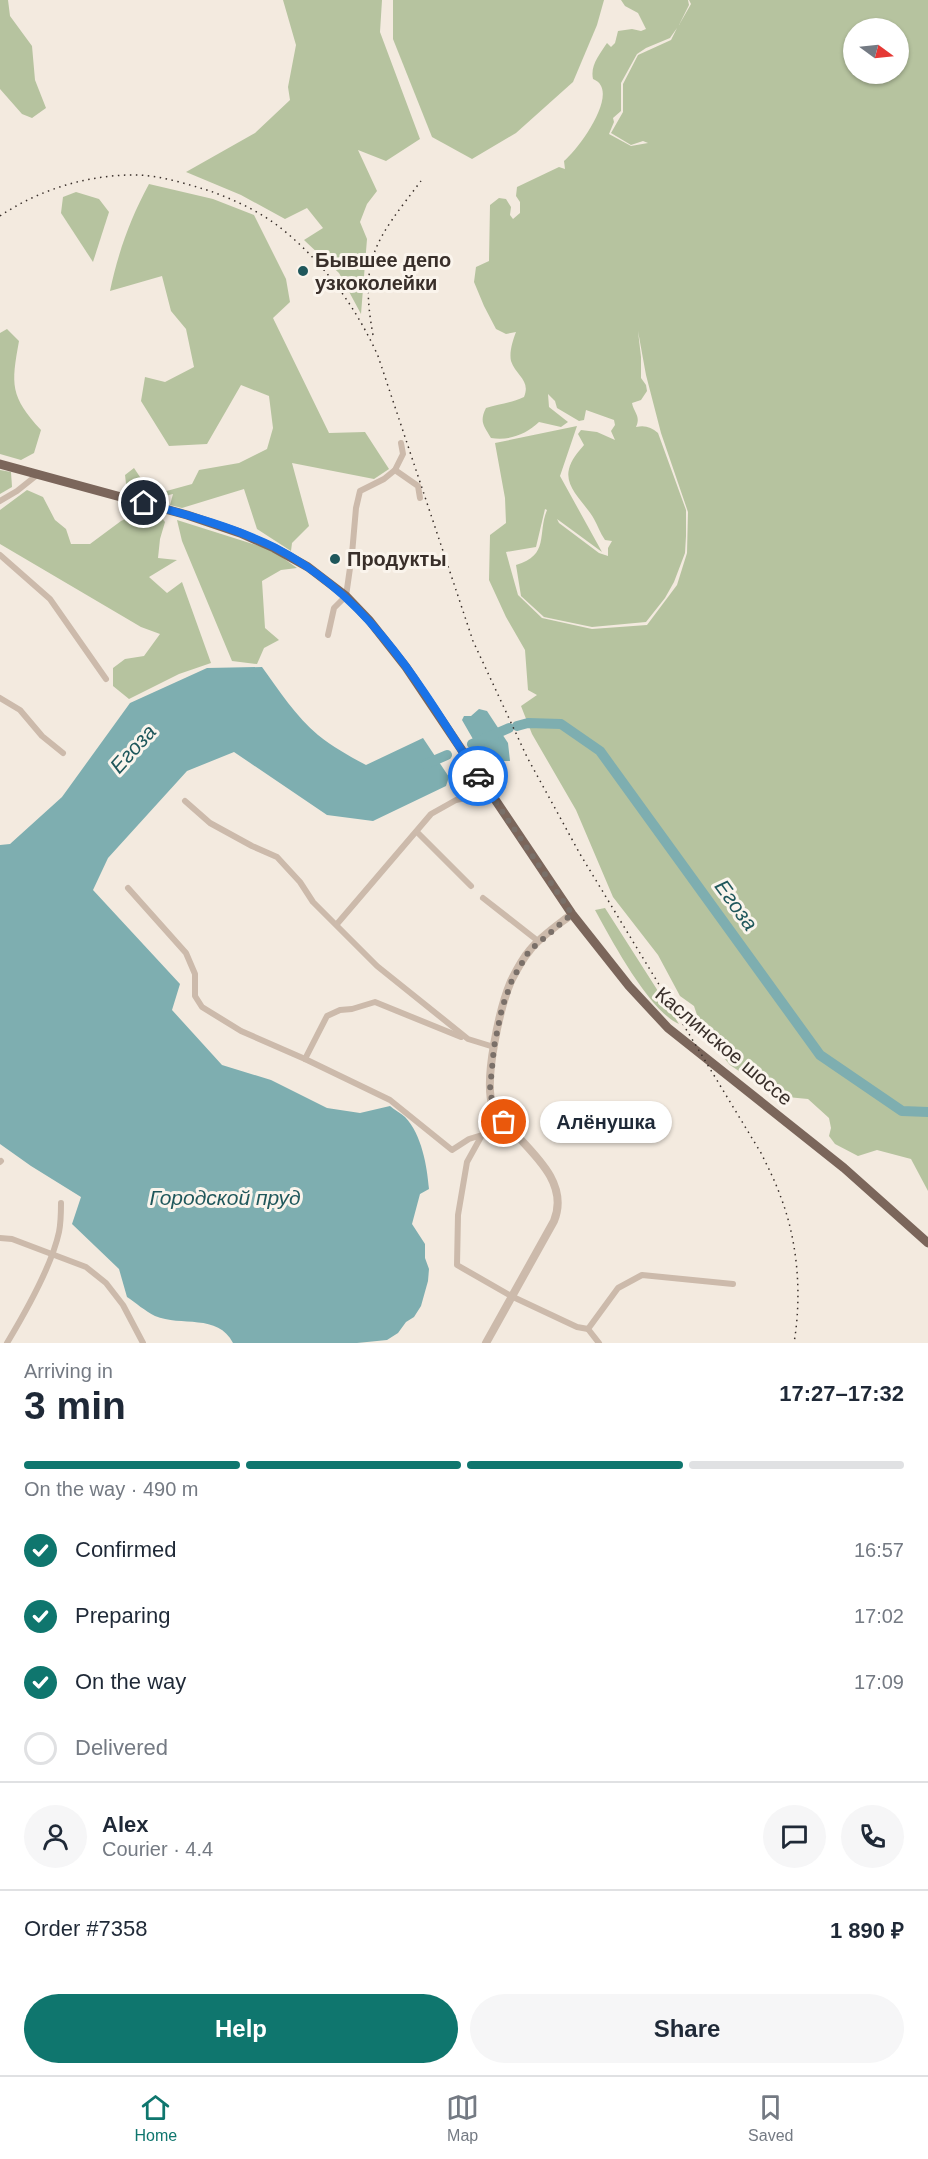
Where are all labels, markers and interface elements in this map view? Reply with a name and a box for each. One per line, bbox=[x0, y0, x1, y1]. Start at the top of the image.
north arrow bbox=[843, 18, 909, 84]
map controls bbox=[843, 18, 909, 84]
place label: Бывшее депо узкоколейки bbox=[315, 249, 451, 294]
marker: Бывшее депо узкоколейки bbox=[296, 264, 310, 278]
pin bbox=[118, 477, 169, 528]
icon: home bbox=[127, 486, 160, 519]
place label: Продукты bbox=[347, 548, 447, 570]
marker: Продукты bbox=[328, 552, 342, 566]
water label: Егоза bbox=[105, 720, 160, 777]
courier bbox=[448, 746, 508, 806]
icon: car bbox=[462, 760, 495, 793]
water label: Егоза bbox=[710, 875, 762, 934]
street label: Каслинское шоссе bbox=[651, 982, 797, 1110]
pin bbox=[478, 1096, 529, 1147]
callout: Алёнушка bbox=[540, 1101, 672, 1143]
icon: bag bbox=[487, 1105, 520, 1138]
text: Алёнушка bbox=[556, 1111, 656, 1133]
water label: Городской пруд bbox=[149, 1186, 301, 1209]
text: Arriving in bbox=[24, 1360, 113, 1382]
text: 17:27–17:32 bbox=[779, 1381, 904, 1406]
text: 3 min bbox=[24, 1384, 126, 1427]
text: On the way · 490 m bbox=[24, 1478, 199, 1500]
icon: check bbox=[24, 1534, 57, 1567]
text: Confirmed bbox=[75, 1537, 176, 1562]
text: 16:57 bbox=[854, 1539, 904, 1561]
icon: check bbox=[24, 1600, 57, 1633]
text: Preparing bbox=[75, 1603, 170, 1628]
text: 17:02 bbox=[854, 1605, 904, 1627]
icon: check bbox=[24, 1666, 57, 1699]
text: On the way bbox=[75, 1669, 186, 1694]
text: 17:09 bbox=[854, 1671, 904, 1693]
text: Delivered bbox=[75, 1735, 168, 1760]
button: person bbox=[24, 1805, 87, 1868]
button: chat bbox=[763, 1805, 826, 1868]
button: phone bbox=[841, 1805, 904, 1868]
text: Alex bbox=[102, 1812, 148, 1837]
text: Courier · 4.4 bbox=[102, 1838, 213, 1860]
text: Order #7358 bbox=[24, 1916, 148, 1941]
text: 1 890 ₽ bbox=[830, 1918, 904, 1943]
button: Help bbox=[24, 1994, 458, 2063]
button: Share bbox=[470, 1994, 904, 2063]
tab: Home bbox=[134, 2091, 177, 2145]
tab: Map bbox=[446, 2091, 479, 2145]
tab: Saved bbox=[748, 2091, 793, 2145]

